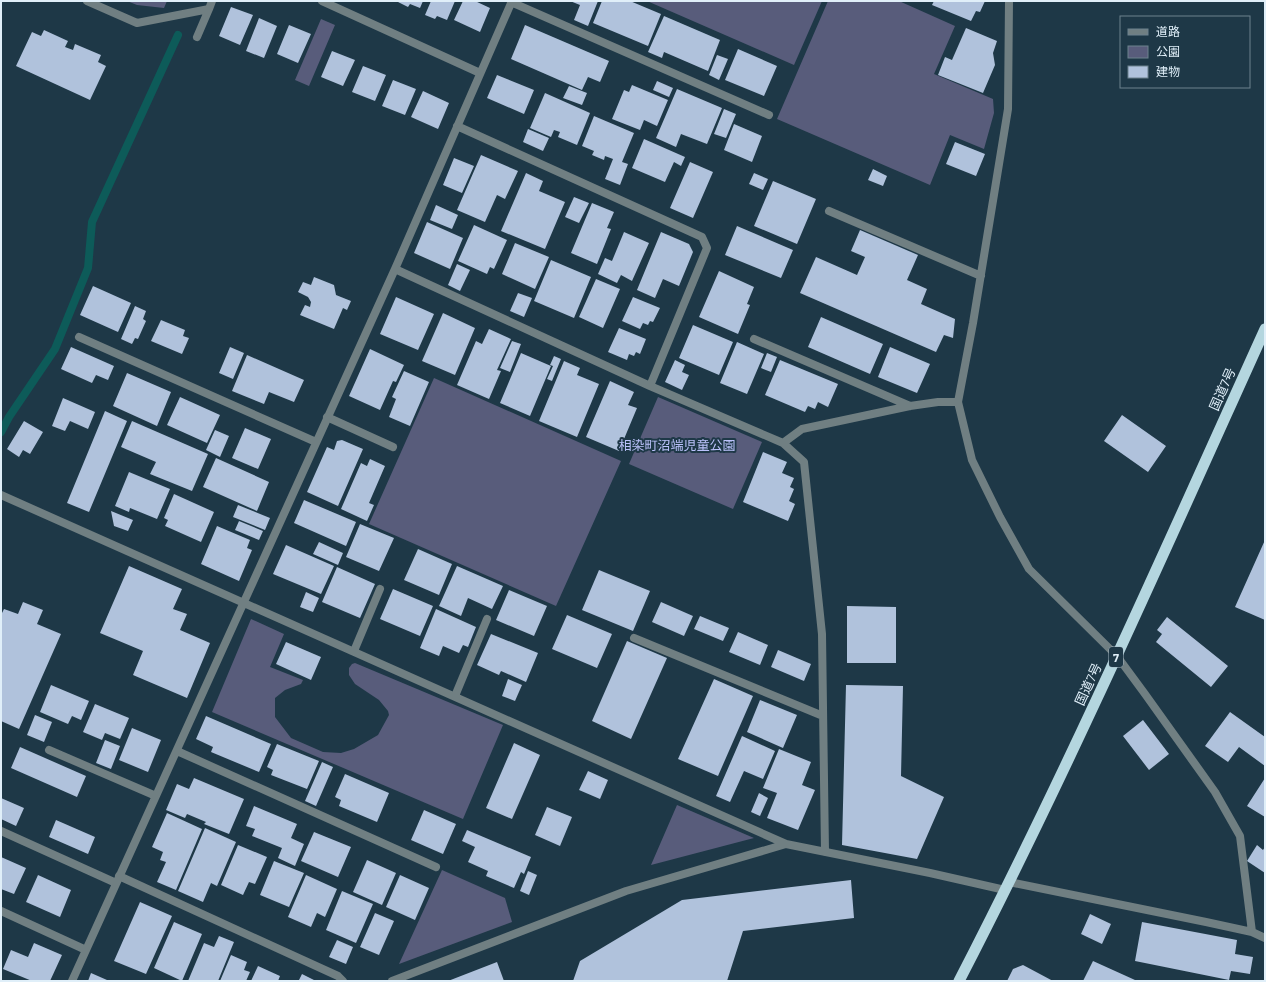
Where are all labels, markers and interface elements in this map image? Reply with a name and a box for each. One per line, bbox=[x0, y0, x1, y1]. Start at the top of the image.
legend bbox=[1120, 16, 1250, 88]
text: 道路 bbox=[1156, 24, 1180, 38]
text: 公園 bbox=[1156, 44, 1180, 58]
text: 建物 bbox=[1156, 64, 1180, 78]
street label: 国道7号 bbox=[1206, 365, 1238, 413]
park label: 相染町沼端児童公園 bbox=[618, 437, 736, 453]
road number: 7 bbox=[1109, 647, 1123, 667]
street label: 国道7号 bbox=[1071, 660, 1105, 708]

